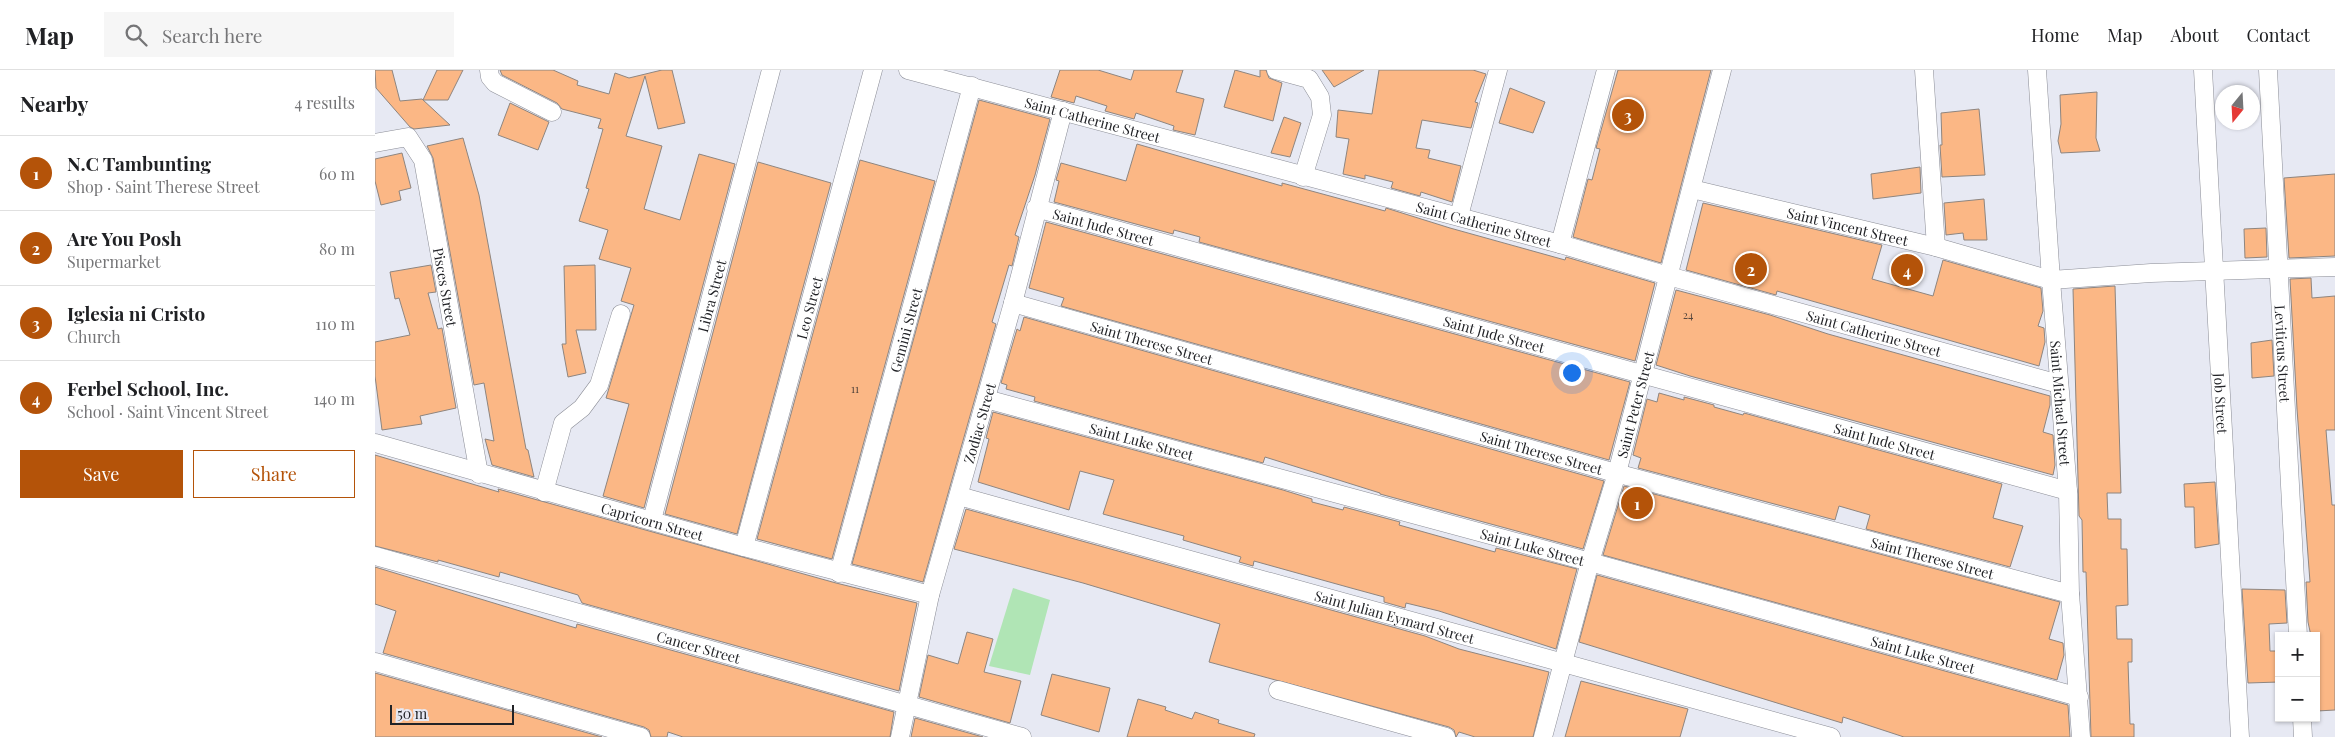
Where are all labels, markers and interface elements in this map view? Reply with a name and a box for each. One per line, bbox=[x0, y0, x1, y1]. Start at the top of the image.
search box bbox=[104, 12, 454, 57]
text: Map bbox=[25, 19, 74, 51]
icon: search bbox=[122, 21, 150, 49]
text: Search here bbox=[162, 22, 262, 48]
text: Home bbox=[2031, 23, 2079, 47]
text: Map bbox=[2107, 23, 2142, 47]
text: About bbox=[2170, 23, 2219, 47]
text: Contact bbox=[2247, 23, 2310, 47]
north arrow bbox=[2215, 85, 2260, 130]
text: Nearby bbox=[20, 89, 89, 117]
text: 4 results bbox=[294, 92, 355, 113]
street label: Saint Catherine Street bbox=[1023, 92, 1163, 147]
pin: 3 bbox=[1612, 96, 1644, 134]
text: N.C Tambunting bbox=[67, 150, 211, 176]
text: 1 bbox=[33, 163, 39, 184]
text: 60 m bbox=[319, 163, 355, 184]
text: Shop · Saint Therese Street bbox=[67, 176, 260, 197]
street label: Saint Catherine Street bbox=[1414, 197, 1554, 251]
street label: Saint Vincent Street bbox=[1785, 202, 1911, 250]
street label: Saint Jude Street bbox=[1051, 204, 1157, 250]
text: Are You Posh bbox=[67, 225, 182, 251]
text: 2 bbox=[32, 238, 40, 259]
text: 80 m bbox=[319, 238, 355, 259]
street label: Pisces Street bbox=[429, 246, 462, 329]
pin: 2 bbox=[1735, 250, 1767, 288]
text: Supermarket bbox=[67, 251, 161, 272]
pin: 4 bbox=[1891, 251, 1923, 289]
street label: Libra Street bbox=[693, 256, 730, 334]
street label: Leo Street bbox=[791, 273, 827, 341]
street label: Gemini Street bbox=[885, 284, 926, 374]
text: Iglesia ni Cristo bbox=[67, 300, 205, 326]
street label: Leviticus Street bbox=[2271, 304, 2295, 404]
street label: Saint Catherine Street bbox=[1804, 305, 1944, 361]
house number: 24 bbox=[1683, 307, 1694, 322]
street label: Saint Jude Street bbox=[1441, 311, 1548, 357]
text: 3 bbox=[32, 313, 40, 334]
text: 110 m bbox=[315, 313, 355, 334]
street label: Saint Therese Street bbox=[1088, 316, 1216, 369]
text: Church bbox=[67, 326, 121, 347]
street label: Saint Michael Street bbox=[2046, 340, 2076, 468]
street label: Saint Peter Street bbox=[1612, 348, 1658, 460]
your location bbox=[1559, 360, 1585, 386]
street label: Job Street bbox=[2210, 371, 2233, 436]
text: Ferbel School, Inc. bbox=[67, 375, 229, 401]
street label: Zodiac Street bbox=[958, 379, 1000, 466]
house number: 11 bbox=[851, 381, 859, 396]
text: 4 bbox=[32, 388, 40, 409]
text: 140 m bbox=[313, 388, 355, 409]
text: School · Saint Vincent Street bbox=[67, 401, 268, 422]
street label: Saint Luke Street bbox=[1087, 418, 1197, 464]
street label: Saint Jude Street bbox=[1832, 418, 1938, 464]
street label: Saint Therese Street bbox=[1478, 426, 1606, 479]
button: Save bbox=[20, 450, 183, 498]
button: Share bbox=[193, 450, 355, 498]
pin: 1 bbox=[1621, 484, 1653, 522]
street label: Capricorn Street bbox=[599, 498, 706, 545]
street label: Saint Luke Street bbox=[1478, 523, 1588, 570]
street label: Saint Therese Street bbox=[1869, 532, 1997, 583]
street label: Saint Julian Eymard Street bbox=[1313, 585, 1478, 648]
street label: Cancer Street bbox=[655, 626, 744, 668]
street label: Saint Luke Street bbox=[1869, 630, 1978, 678]
map controls bbox=[2275, 632, 2320, 722]
button: + bbox=[2275, 632, 2320, 677]
button: − bbox=[2275, 677, 2320, 722]
scale bar bbox=[390, 702, 514, 725]
text: 50 m bbox=[397, 704, 427, 723]

